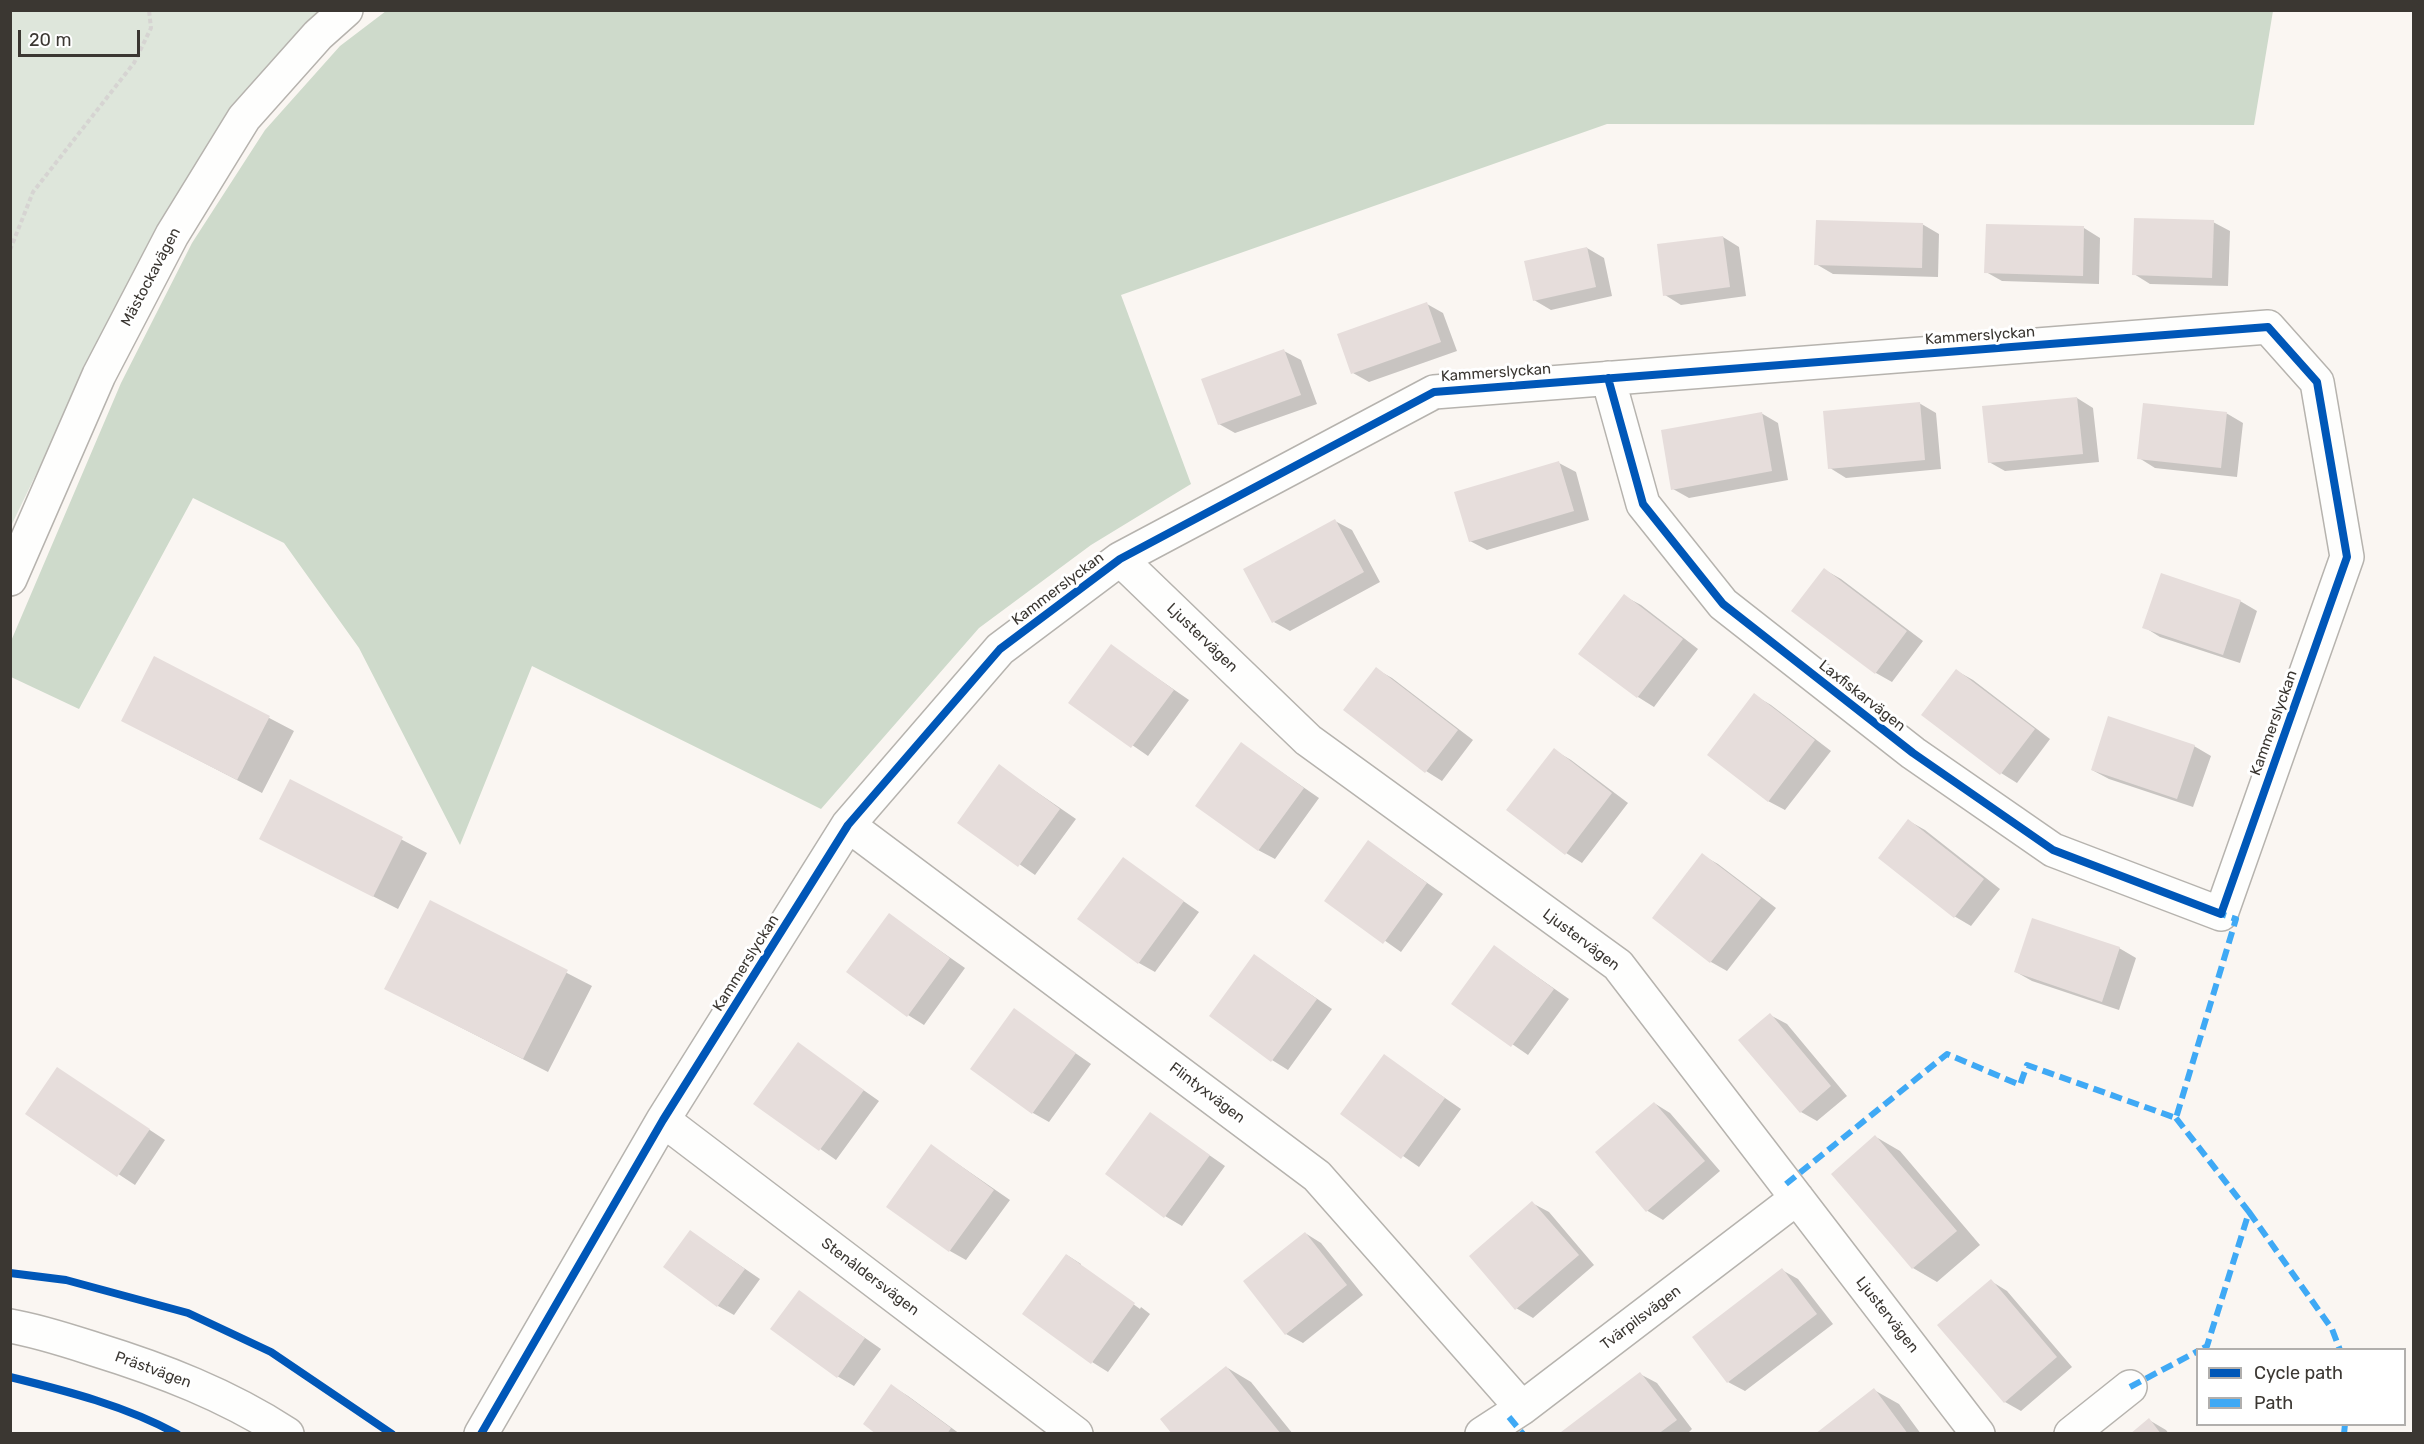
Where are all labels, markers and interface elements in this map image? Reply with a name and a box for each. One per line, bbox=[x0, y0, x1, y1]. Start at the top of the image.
scale bar bbox=[21, 18, 142, 56]
text: 20 m bbox=[29, 29, 71, 51]
street label: Mästockavägen bbox=[117, 225, 185, 329]
street label: Kammerslyckan bbox=[1924, 323, 2036, 349]
street label: Kammerslyckan bbox=[1440, 360, 1552, 386]
street label: Kammerslyckan bbox=[1008, 549, 1108, 629]
street label: Ljustervägen bbox=[1163, 600, 1241, 676]
street label: Laxfiskarvägen bbox=[1815, 657, 1909, 735]
street label: Kammerslyckan bbox=[2247, 668, 2301, 778]
street label: Ljustervägen bbox=[1539, 905, 1623, 975]
street label: Kammerslyckan bbox=[709, 911, 783, 1015]
street label: Flintyxvägen bbox=[1166, 1059, 1248, 1127]
street label: Stenåldersvägen bbox=[818, 1234, 922, 1320]
street label: Ljustervägen bbox=[1852, 1273, 1922, 1357]
street label: Tvärpilsvägen bbox=[1597, 1282, 1685, 1354]
street label: Prästvägen bbox=[112, 1348, 194, 1392]
legend bbox=[2196, 1348, 2406, 1426]
text: Cycle path bbox=[2254, 1362, 2343, 1384]
text: Path bbox=[2254, 1392, 2293, 1414]

